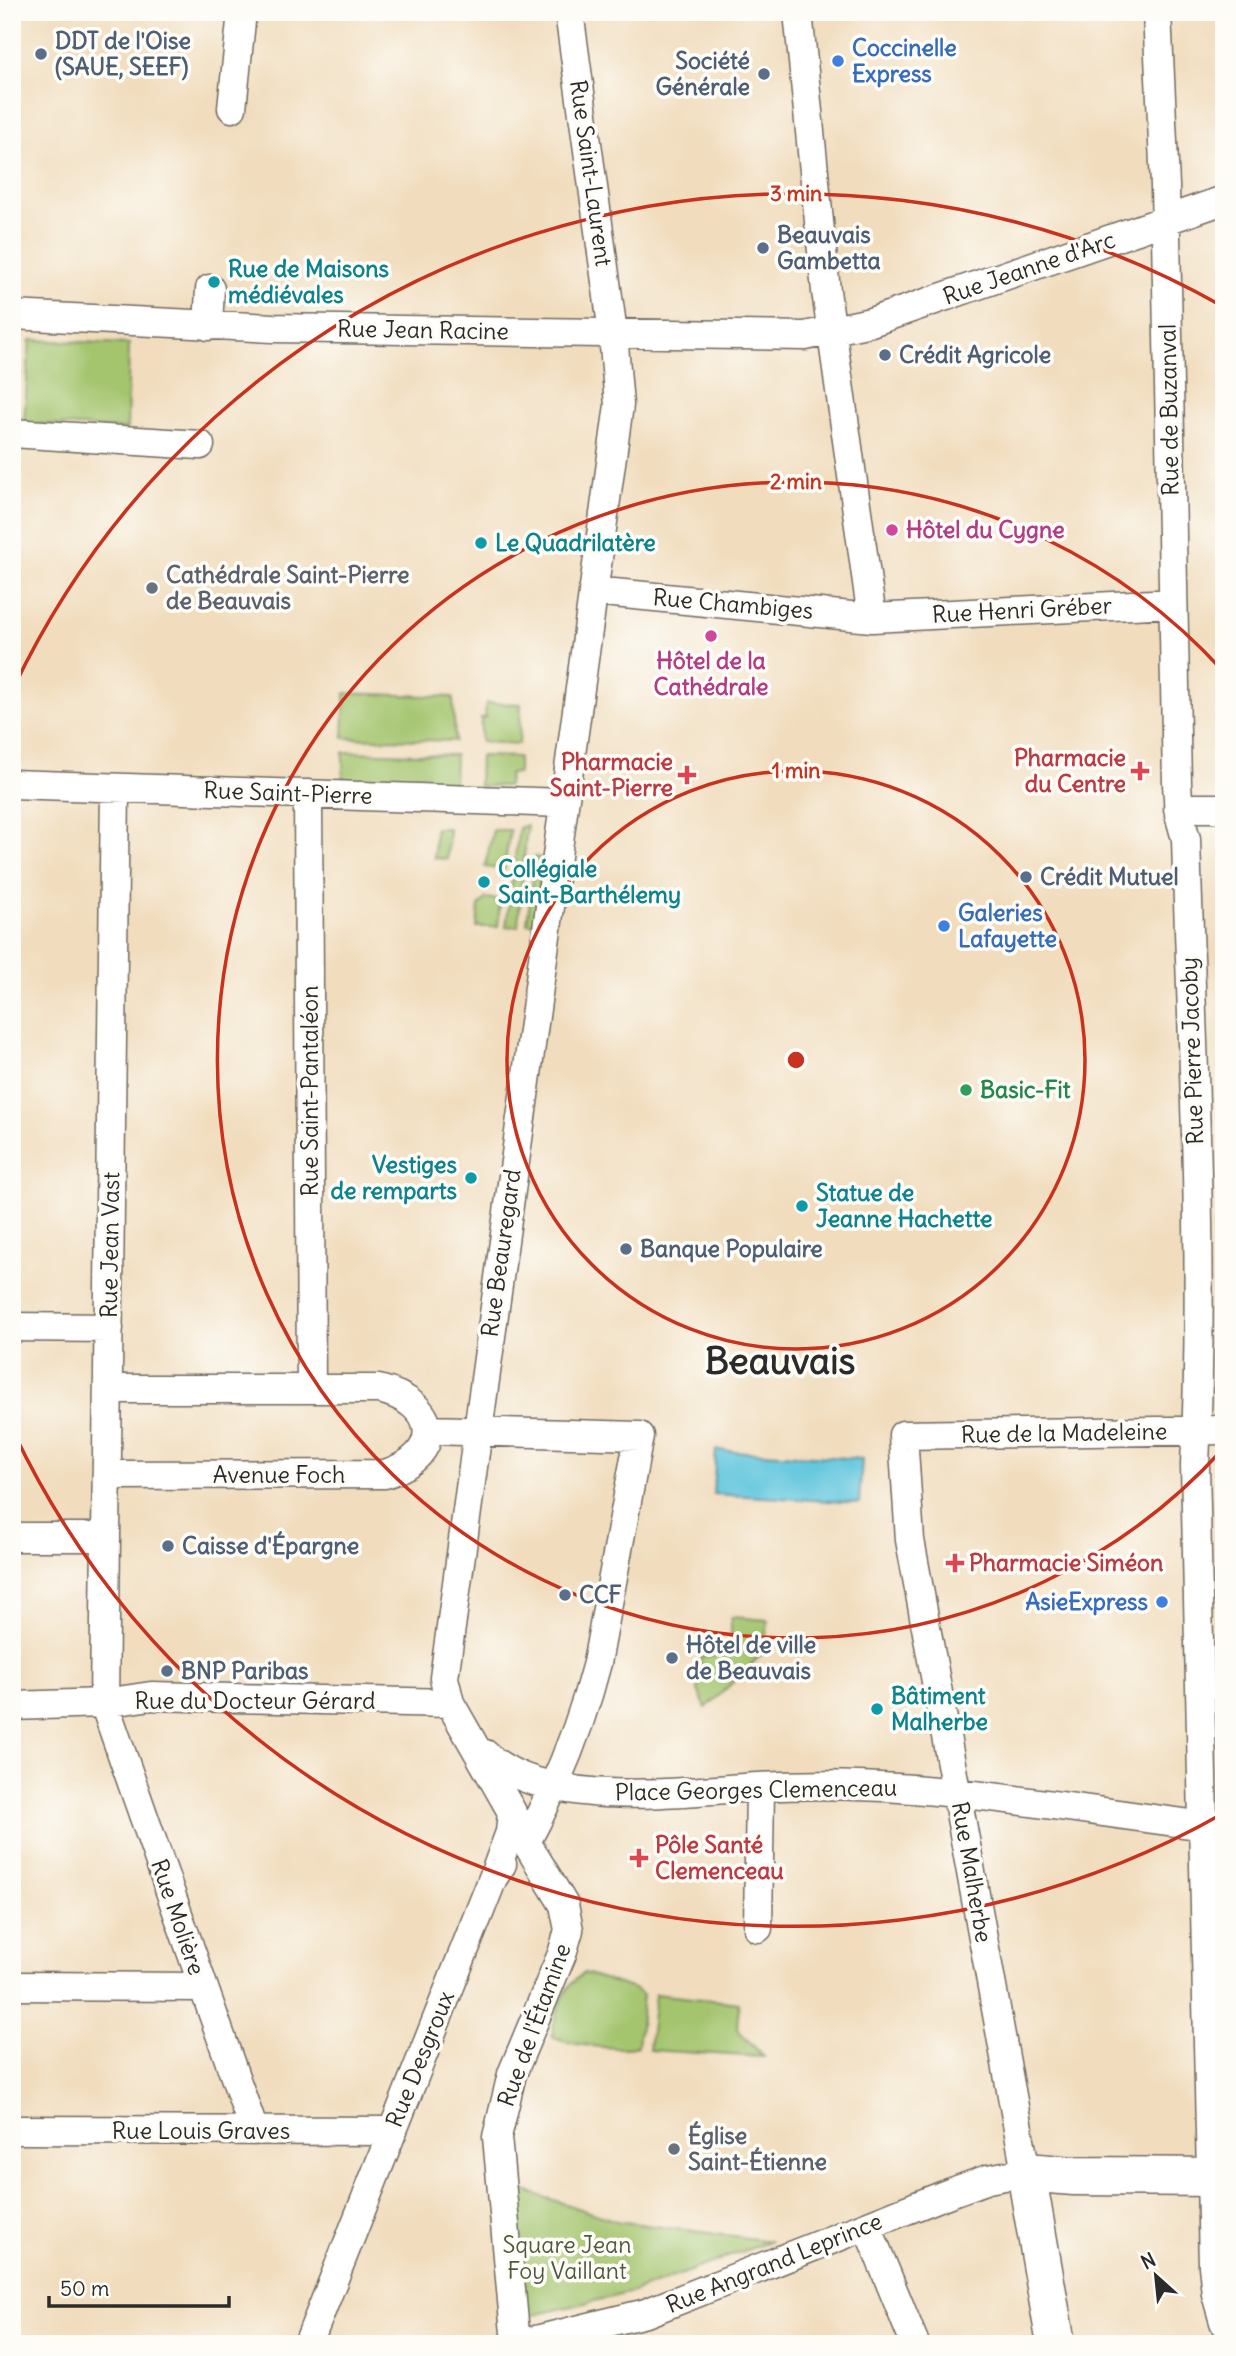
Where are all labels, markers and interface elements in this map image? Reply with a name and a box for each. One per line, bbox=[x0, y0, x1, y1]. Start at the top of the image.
place label: DDT de l'Oise (SAUE, SEEF) bbox=[55, 26, 191, 81]
place label: Coccinelle Express bbox=[852, 33, 957, 88]
marker: DDT de l'Oise (SAUE, SEEF) bbox=[33, 46, 49, 62]
place label: Société Générale bbox=[655, 46, 750, 101]
marker: Coccinelle Express bbox=[830, 53, 846, 69]
marker: Société Générale bbox=[756, 66, 772, 82]
street label: Rue Saint-Laurent bbox=[564, 78, 619, 268]
text: 3 min bbox=[770, 180, 822, 207]
place label: Beauvais Gambetta bbox=[777, 220, 881, 275]
street label: Rue Jeanne d'Arc bbox=[939, 224, 1119, 311]
marker: Beauvais Gambetta bbox=[755, 240, 771, 256]
place label: Rue de Maisons médiévales bbox=[228, 254, 389, 309]
marker: Rue de Maisons médiévales bbox=[206, 274, 222, 290]
street label: Rue Jean Racine bbox=[337, 314, 509, 345]
street label: Rue de Buzanval bbox=[1153, 324, 1184, 496]
place label: Crédit Agricole bbox=[899, 340, 1051, 369]
marker: Crédit Agricole bbox=[877, 347, 893, 363]
text: 2 min bbox=[770, 468, 822, 495]
place label: Hôtel du Cygne bbox=[906, 515, 1065, 544]
marker: Hôtel du Cygne bbox=[884, 522, 900, 538]
place label: Le Quadrilatère bbox=[495, 528, 656, 557]
marker: Le Quadrilatère bbox=[473, 535, 489, 551]
place label: Cathédrale Saint-Pierre de Beauvais bbox=[166, 560, 409, 615]
marker: Cathédrale Saint-Pierre de Beauvais bbox=[144, 580, 160, 596]
street label: Rue Chambiges bbox=[652, 582, 814, 625]
street label: Rue Henri Gréber bbox=[931, 590, 1113, 629]
marker: Hôtel de la Cathédrale bbox=[703, 628, 719, 644]
place label: Hôtel de la Cathédrale bbox=[654, 646, 768, 701]
place label: Pharmacie du Centre bbox=[1014, 743, 1126, 798]
place label: Pharmacie Saint-Pierre bbox=[550, 747, 673, 802]
text: 1 min bbox=[772, 757, 820, 784]
marker: Pharmacie du Centre bbox=[1132, 763, 1148, 779]
marker: Pharmacie Saint-Pierre bbox=[679, 767, 695, 783]
street label: Rue Saint-Pierre bbox=[203, 775, 373, 810]
place label: Collégiale Saint-Barthélemy bbox=[498, 854, 681, 909]
place label: Crédit Mutuel bbox=[1040, 862, 1179, 891]
marker: Crédit Mutuel bbox=[1018, 869, 1034, 885]
marker: Collégiale Saint-Barthélemy bbox=[476, 874, 492, 890]
place label: Galeries Lafayette bbox=[958, 898, 1057, 953]
marker: Galeries Lafayette bbox=[936, 918, 952, 934]
street label: Rue Pierre Jacoby bbox=[1174, 957, 1209, 1145]
street label: Rue Saint-Pantaléon bbox=[295, 985, 324, 1197]
centre of rings bbox=[784, 1048, 808, 1072]
place label: Basic-Fit bbox=[980, 1075, 1071, 1104]
marker: Basic-Fit bbox=[958, 1082, 974, 1098]
place label: Vestiges de remparts bbox=[331, 1150, 457, 1205]
street label: Rue Beauregard bbox=[474, 1167, 527, 1339]
marker: Vestiges de remparts bbox=[463, 1170, 479, 1186]
street label: Rue Jean Vast bbox=[94, 1171, 125, 1318]
place label: Statue de Jeanne Hachette bbox=[816, 1178, 992, 1233]
marker: Statue de Jeanne Hachette bbox=[794, 1198, 810, 1214]
place label: Banque Populaire bbox=[640, 1234, 823, 1263]
marker: Banque Populaire bbox=[618, 1241, 634, 1257]
district label: Beauvais bbox=[705, 1338, 855, 1384]
street label: Rue de la Madeleine bbox=[961, 1416, 1167, 1449]
street label: Avenue Foch bbox=[213, 1460, 345, 1489]
place label: Caisse d'Épargne bbox=[182, 1531, 359, 1560]
marker: Caisse d'Épargne bbox=[160, 1538, 176, 1554]
place label: Pharmacie Siméon bbox=[969, 1548, 1163, 1577]
marker: Pharmacie Siméon bbox=[947, 1555, 963, 1571]
place label: CCF bbox=[579, 1580, 622, 1609]
marker: CCF bbox=[557, 1587, 573, 1603]
place label: AsieExpress bbox=[1025, 1587, 1148, 1616]
marker: AsieExpress bbox=[1154, 1594, 1170, 1610]
place label: Hôtel de ville de Beauvais bbox=[686, 1630, 816, 1685]
marker: Hôtel de ville de Beauvais bbox=[664, 1650, 680, 1666]
place label: BNP Paribas bbox=[181, 1656, 309, 1685]
marker: BNP Paribas bbox=[159, 1663, 175, 1679]
place label: Bâtiment Malherbe bbox=[891, 1681, 988, 1736]
street label: Rue du Docteur Gérard bbox=[134, 1686, 376, 1715]
marker: Bâtiment Malherbe bbox=[869, 1701, 885, 1717]
street label: Place Georges Clemenceau bbox=[615, 1773, 897, 1806]
street label: Rue Malherbe bbox=[946, 1799, 999, 1945]
place label: Pôle Santé Clemenceau bbox=[655, 1830, 784, 1885]
marker: Pôle Santé Clemenceau bbox=[629, 1848, 649, 1868]
street label: Rue Molière bbox=[145, 1855, 212, 1979]
street label: Rue de l'Étamine bbox=[491, 1939, 577, 2110]
street label: Rue Desgroux bbox=[379, 1986, 460, 2131]
street label: Rue Louis Graves bbox=[112, 2116, 290, 2145]
place label: Église Saint-Étienne bbox=[688, 2121, 827, 2176]
marker: Église Saint-Étienne bbox=[666, 2141, 682, 2157]
street label: Rue Angrand Leprince bbox=[662, 2206, 886, 2319]
park label: Square Jean Foy Vaillant bbox=[502, 2230, 632, 2285]
north arrow bbox=[1120, 2240, 1190, 2310]
text: N bbox=[1137, 2247, 1160, 2275]
scale bar bbox=[49, 2265, 229, 2309]
text: 50 m bbox=[60, 2275, 109, 2302]

